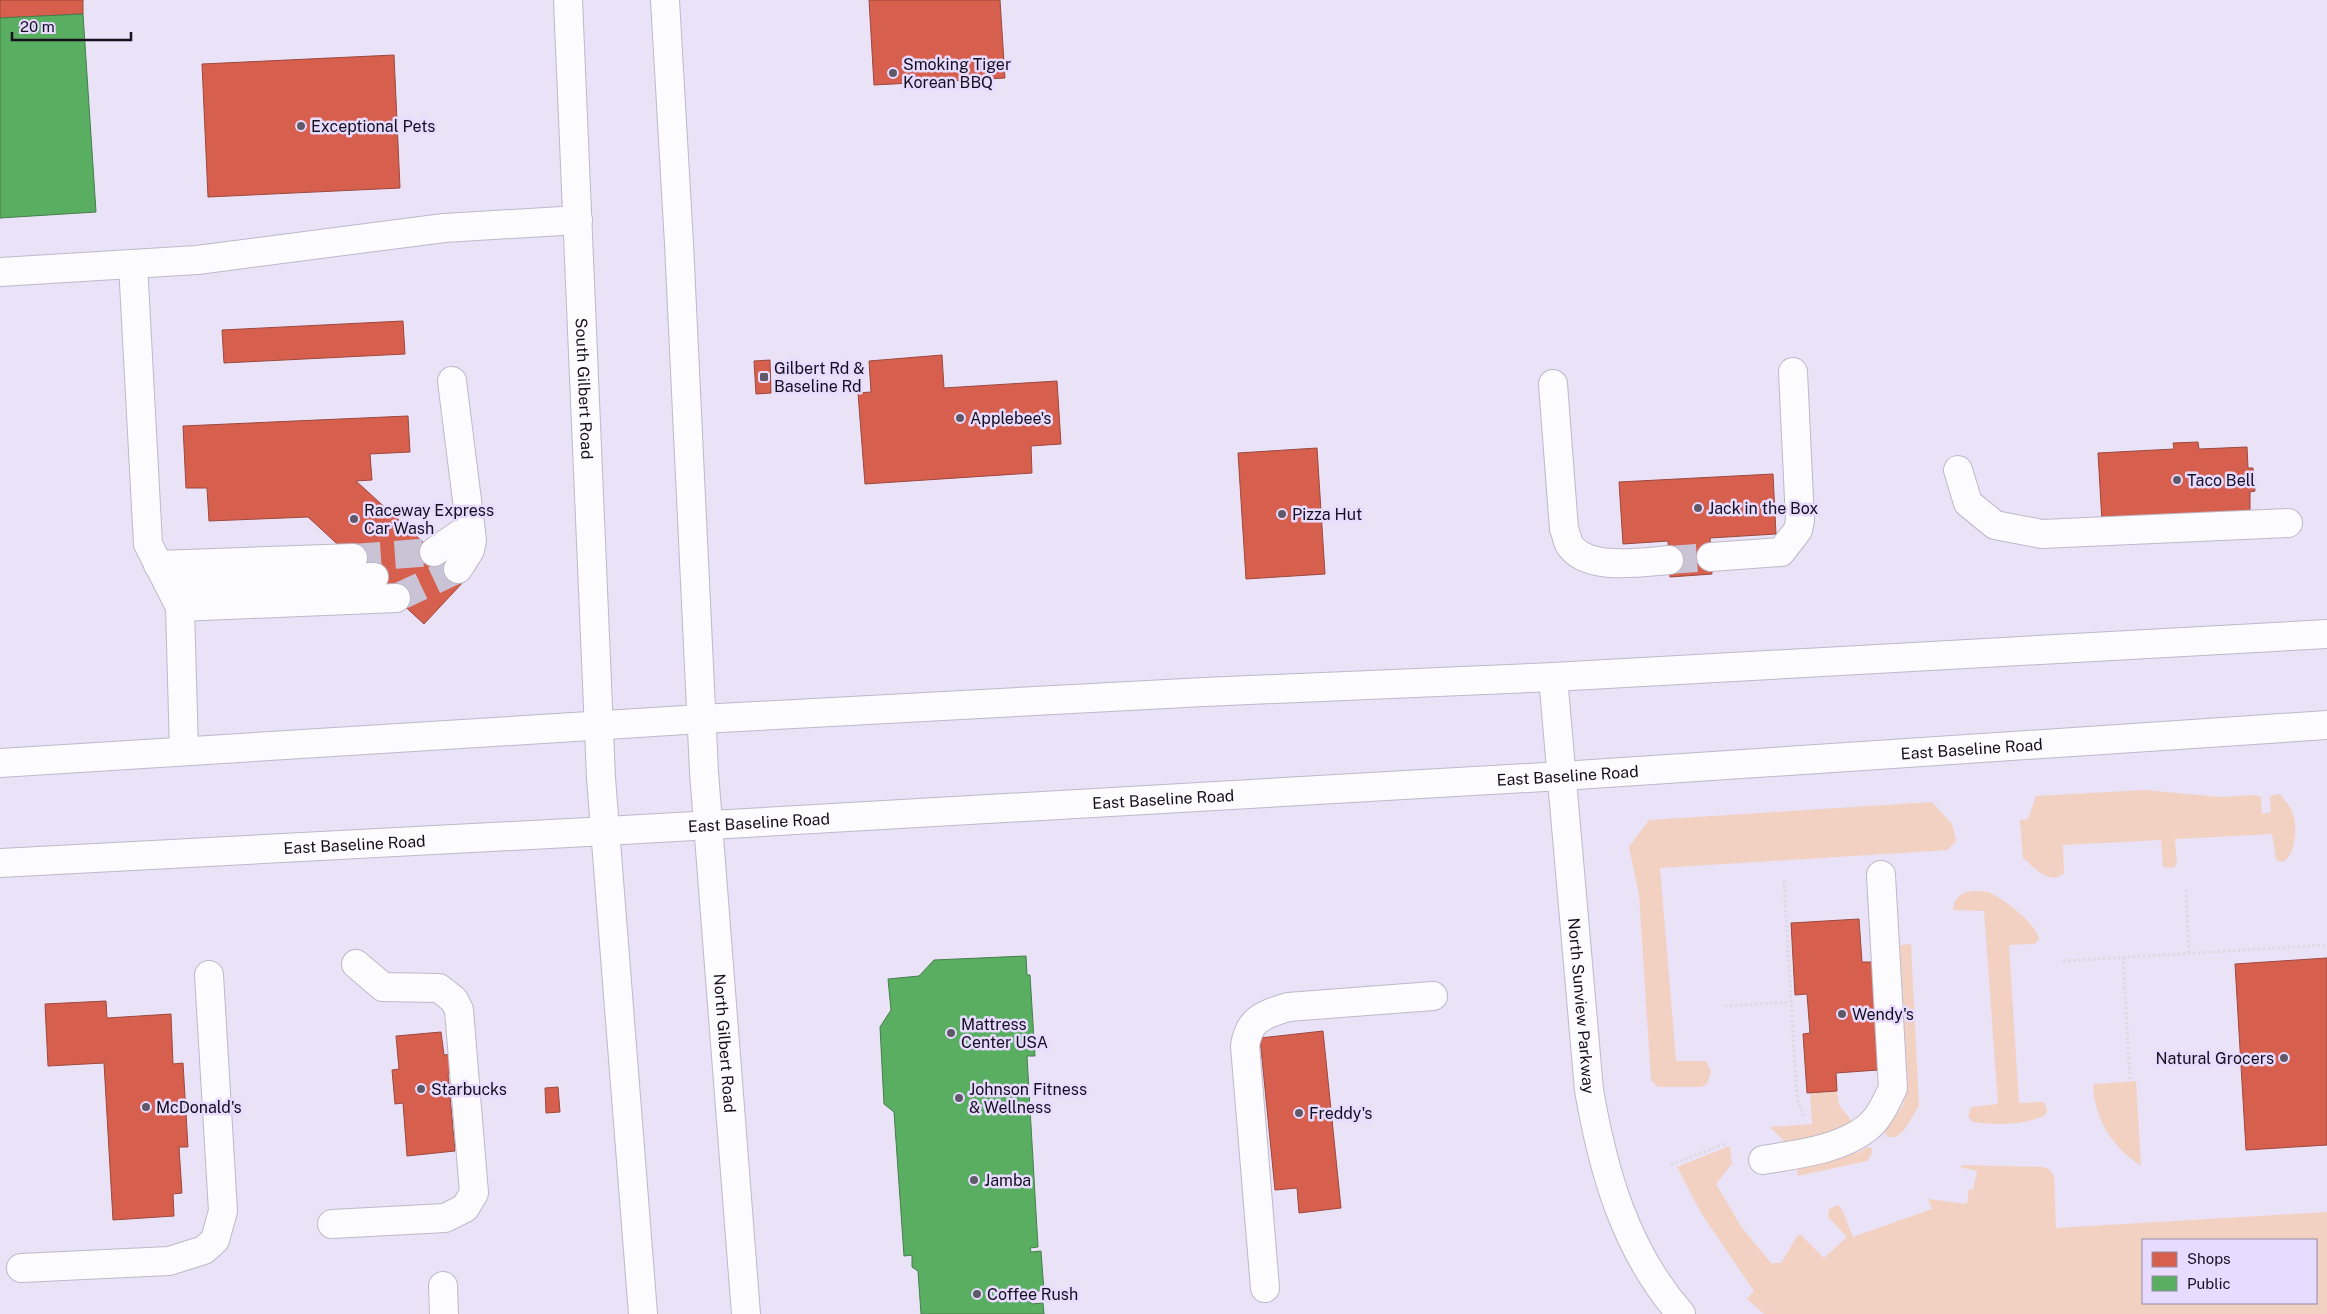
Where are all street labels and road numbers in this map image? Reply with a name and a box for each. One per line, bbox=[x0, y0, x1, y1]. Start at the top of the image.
street label: South Gilbert Road bbox=[572, 317, 597, 460]
street label: East Baseline Road bbox=[1900, 734, 2043, 763]
street label: East Baseline Road bbox=[1496, 761, 1639, 789]
street label: East Baseline Road bbox=[1092, 785, 1235, 813]
street label: East Baseline Road bbox=[687, 809, 830, 836]
street label: East Baseline Road bbox=[283, 831, 426, 858]
street label: North Sunview Parkway bbox=[1565, 917, 1599, 1095]
street label: North Gilbert Road bbox=[710, 973, 740, 1114]

